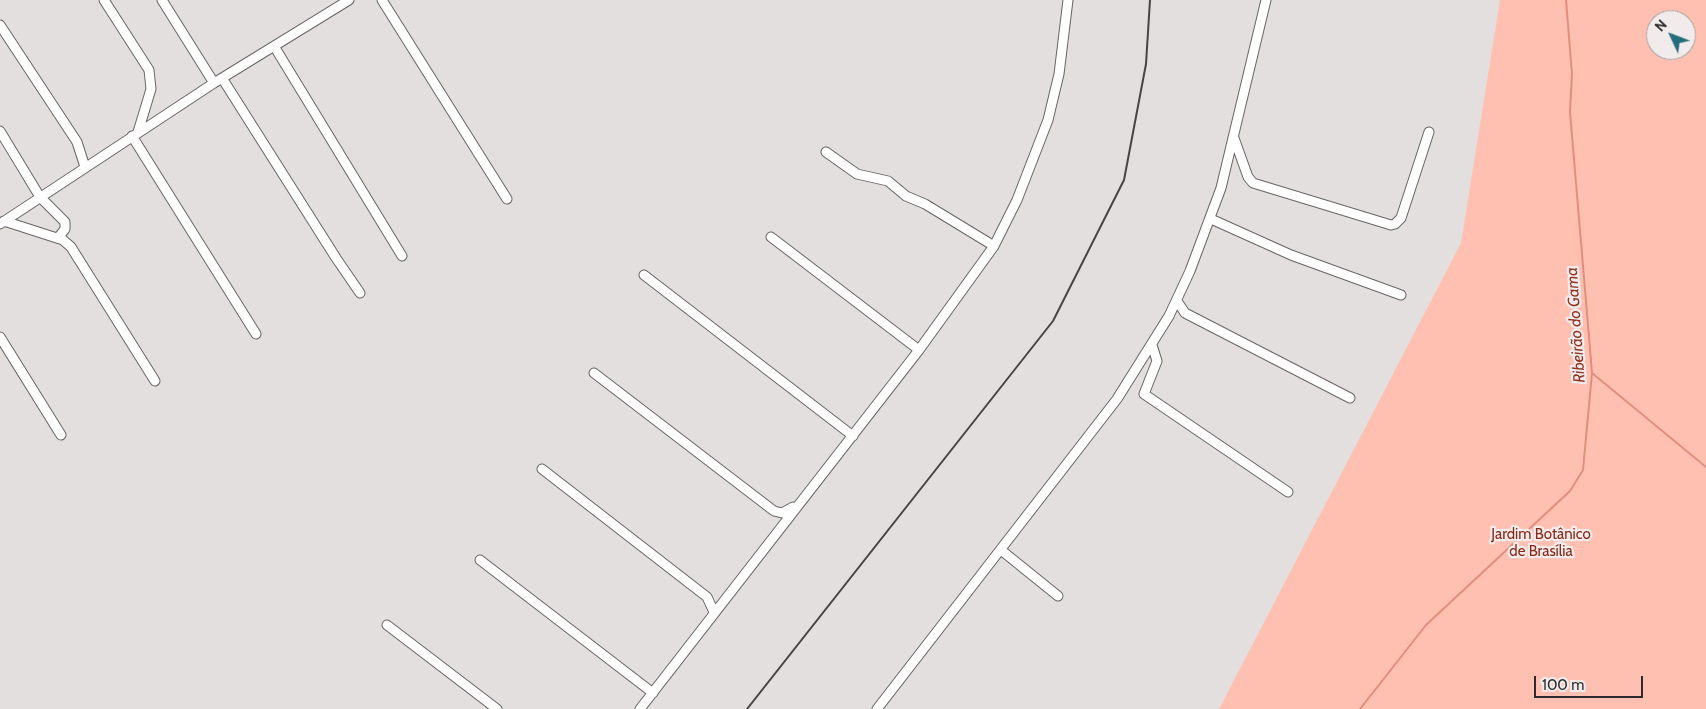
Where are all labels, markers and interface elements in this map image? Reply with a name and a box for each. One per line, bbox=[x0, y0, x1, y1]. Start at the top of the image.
north arrow bbox=[1646, 10, 1696, 60]
text: N bbox=[1651, 16, 1671, 35]
water label: Ribeirão do Gama bbox=[1562, 266, 1590, 384]
park label: Jardim Botânico de Brasília bbox=[1491, 526, 1591, 561]
scale bar bbox=[1536, 666, 1645, 698]
text: 100 m bbox=[1542, 676, 1584, 694]

